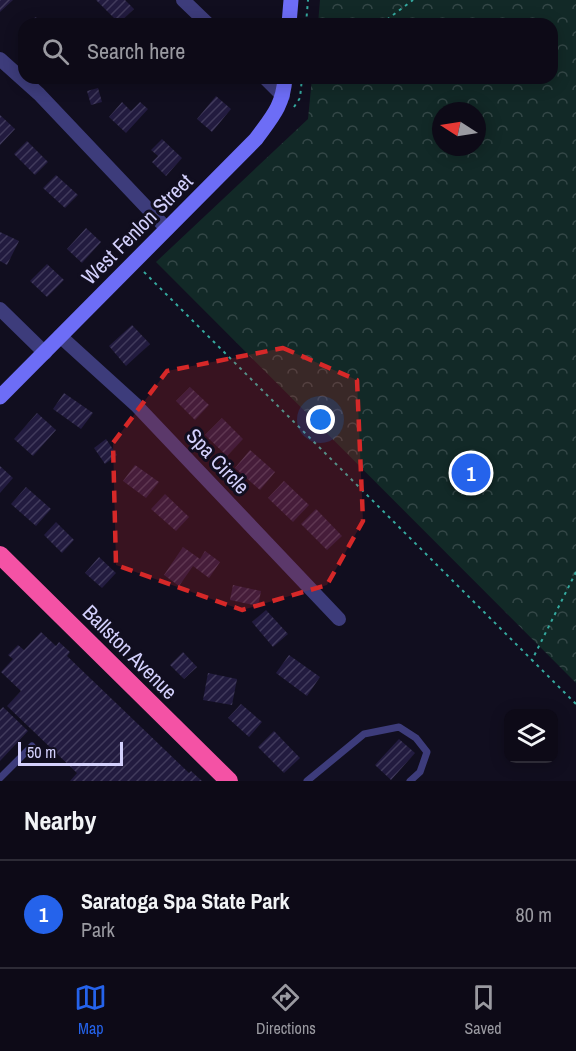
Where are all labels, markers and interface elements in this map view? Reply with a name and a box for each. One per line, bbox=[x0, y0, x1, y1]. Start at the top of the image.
search box bbox=[18, 18, 558, 84]
icon: search bbox=[39, 35, 72, 68]
text: Search here bbox=[87, 36, 185, 66]
north arrow bbox=[432, 102, 486, 156]
street label: West Fenlon Street bbox=[75, 167, 199, 291]
your location bbox=[306, 405, 335, 434]
street label: Spa Circle bbox=[180, 422, 256, 500]
pin: 1 bbox=[452, 450, 490, 496]
street label: Ballston Avenue bbox=[76, 598, 184, 706]
map controls bbox=[504, 709, 558, 763]
button: layers bbox=[504, 709, 558, 763]
scale bar bbox=[18, 739, 123, 766]
text: 50 m bbox=[27, 741, 56, 763]
text: Nearby bbox=[24, 803, 96, 838]
text: Saratoga Spa State Park bbox=[81, 886, 290, 916]
text: 1 bbox=[39, 901, 48, 928]
text: 80 m bbox=[516, 901, 552, 928]
text: Park bbox=[81, 916, 115, 943]
tab: Map bbox=[74, 981, 107, 1039]
tab: Directions bbox=[256, 981, 316, 1039]
tab: Saved bbox=[464, 981, 502, 1039]

